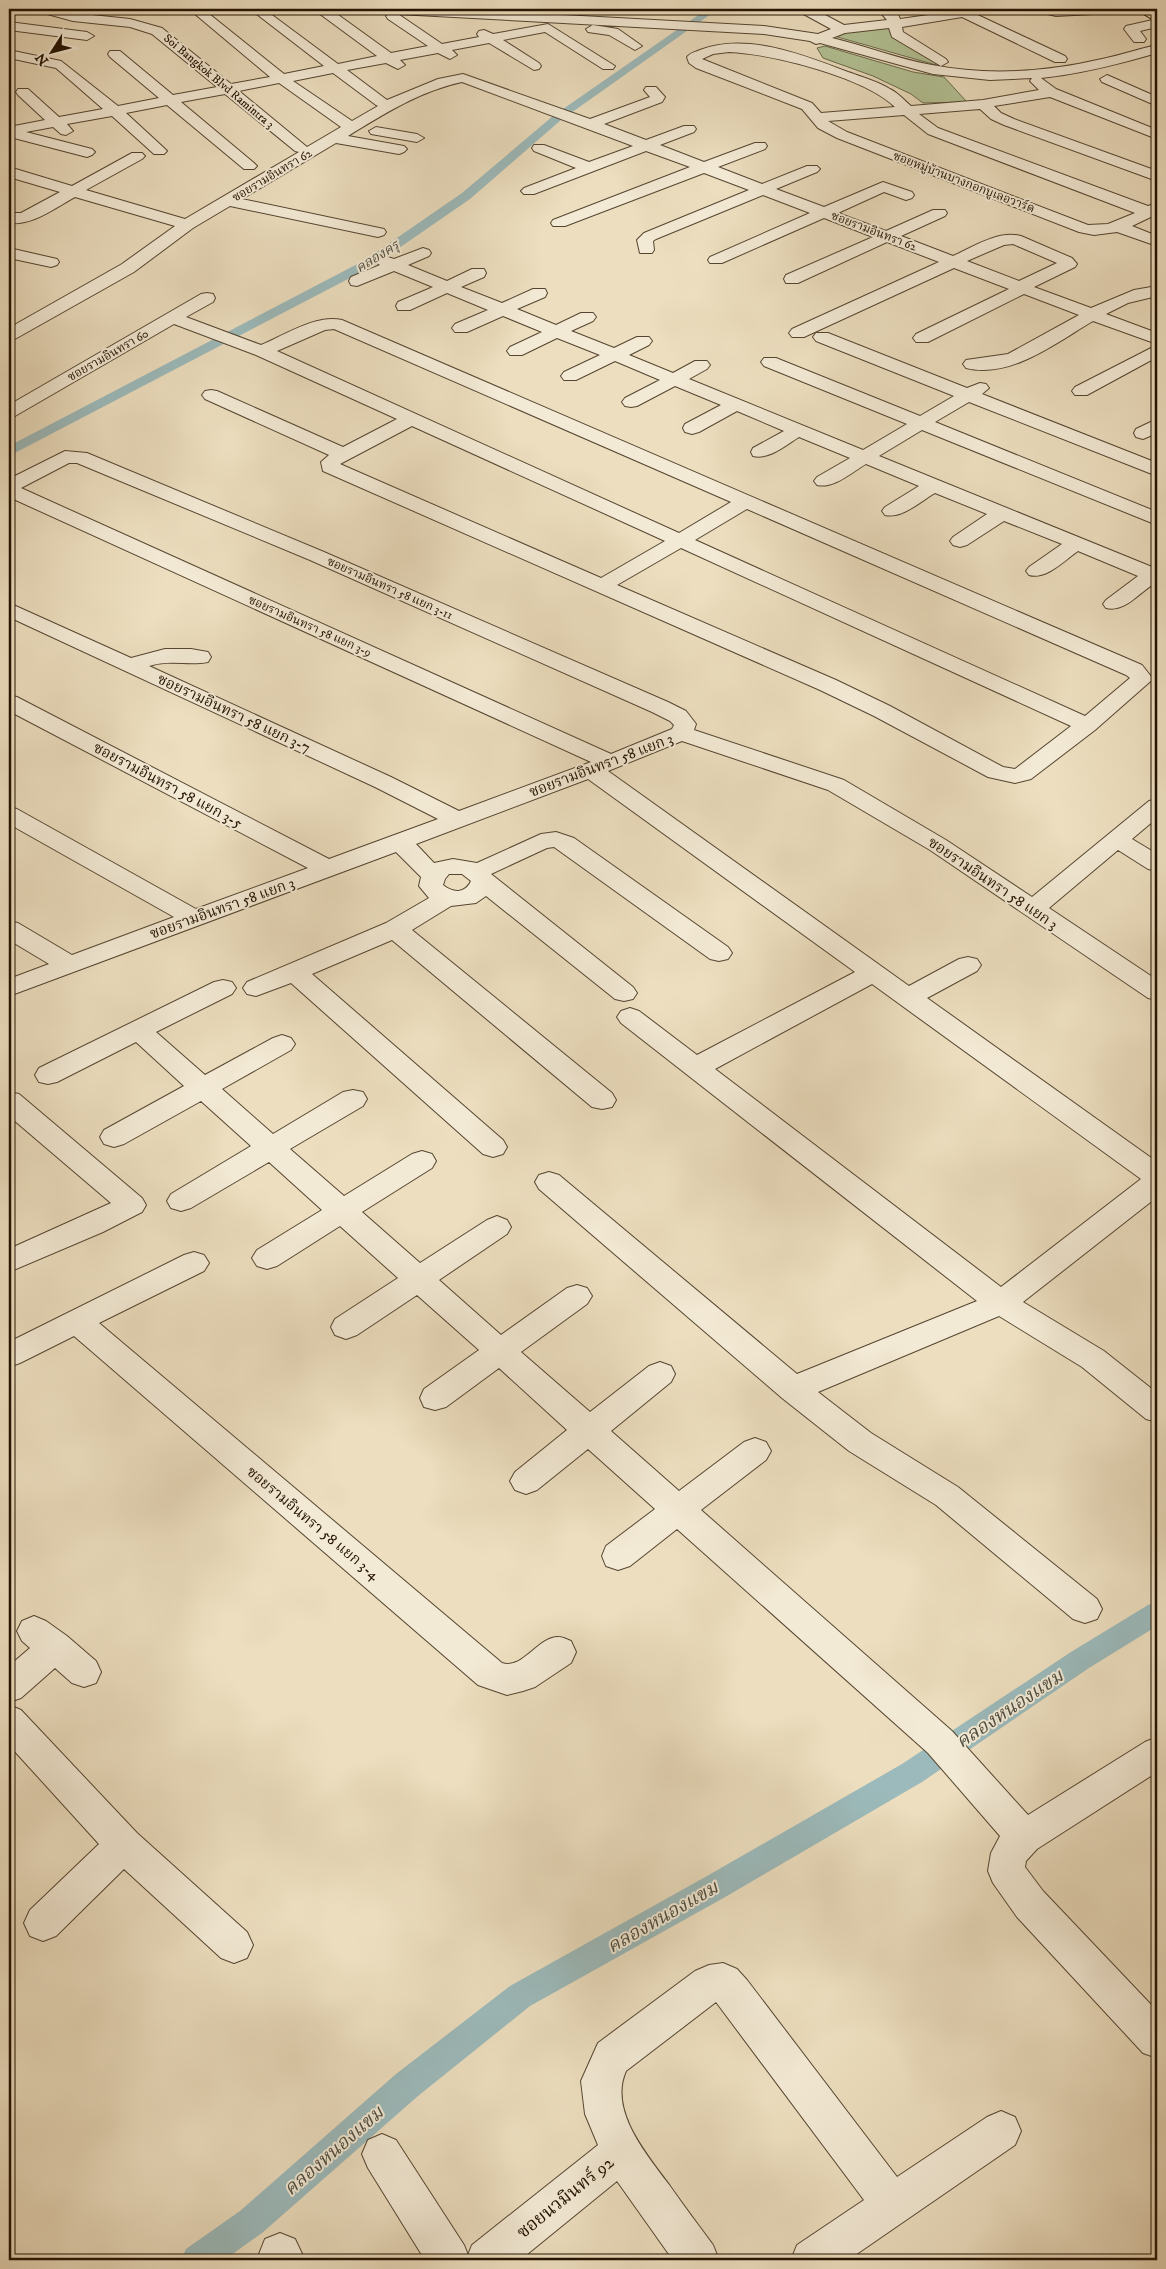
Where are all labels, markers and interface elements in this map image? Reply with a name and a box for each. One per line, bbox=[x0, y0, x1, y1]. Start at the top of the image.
north arrow bbox=[28, 28, 78, 78]
street label: Soi Bangkok Blvd Ramintra 3 bbox=[160, 31, 277, 132]
text: N bbox=[31, 49, 53, 69]
street label: ซอยรามอินทรา 62 bbox=[230, 146, 315, 205]
street label: ซอยหมู่บ้านบางกอกบูเลอวาร์ด bbox=[891, 148, 1037, 216]
street label: ซอยรามอินทรา 62 bbox=[829, 208, 919, 255]
water label: คลองครุ bbox=[352, 235, 404, 277]
street label: ซอยรามอินทรา 60 bbox=[65, 326, 151, 385]
street label: ซอยรามอินทรา 58 แยก 3-11 bbox=[325, 554, 455, 623]
street label: ซอยรามอินทรา 58 แยก 3-9 bbox=[246, 593, 374, 660]
street label: ซอยรามอินทรา 58 แยก 3-7 bbox=[154, 670, 313, 757]
street label: ซอยรามอินทรา 58 แยก 3 bbox=[526, 729, 676, 802]
street label: ซอยรามอินทรา 58 แยก 3-5 bbox=[90, 738, 246, 833]
street label: ซอยรามอินทรา 58 แยก 3 bbox=[924, 833, 1061, 934]
street label: ซอยรามอินทรา 58 แยก 3 bbox=[147, 873, 297, 944]
street label: ซอยรามอินทรา 58 แยก 3-4 bbox=[242, 1462, 383, 1585]
water label: คลองหนองแขม bbox=[952, 1664, 1069, 1754]
water label: คลองหนองแขม bbox=[603, 1875, 724, 1958]
water label: คลองหนองแขม bbox=[279, 2101, 390, 2201]
street label: ซอยนวมินทร์ 92 bbox=[512, 2151, 619, 2244]

